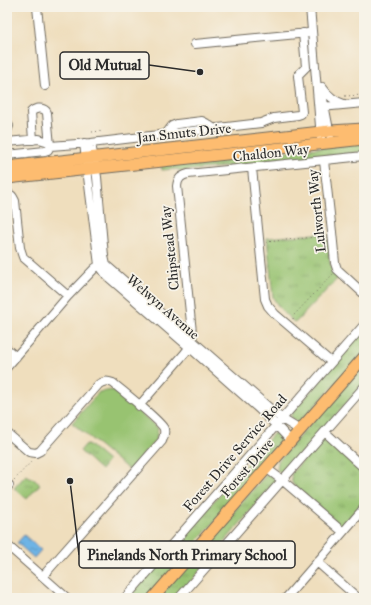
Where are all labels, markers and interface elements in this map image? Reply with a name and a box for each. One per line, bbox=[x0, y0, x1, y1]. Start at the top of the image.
callout: Old Mutual bbox=[60, 52, 149, 79]
text: Old Mutual bbox=[68, 56, 143, 74]
street label: Jan Smuts Drive bbox=[134, 120, 232, 148]
street label: Chaldon Way bbox=[232, 140, 310, 165]
street label: Lulworth Way bbox=[304, 168, 330, 253]
street label: Chipstead Way bbox=[157, 204, 183, 291]
street label: Welwyn Avenue bbox=[123, 271, 203, 343]
street label: Forest Drive Service Road bbox=[180, 391, 290, 515]
street label: Forest Drive bbox=[217, 435, 277, 501]
callout: Pinelands North Primary School bbox=[79, 541, 295, 568]
text: Pinelands North Primary School bbox=[87, 546, 288, 565]

